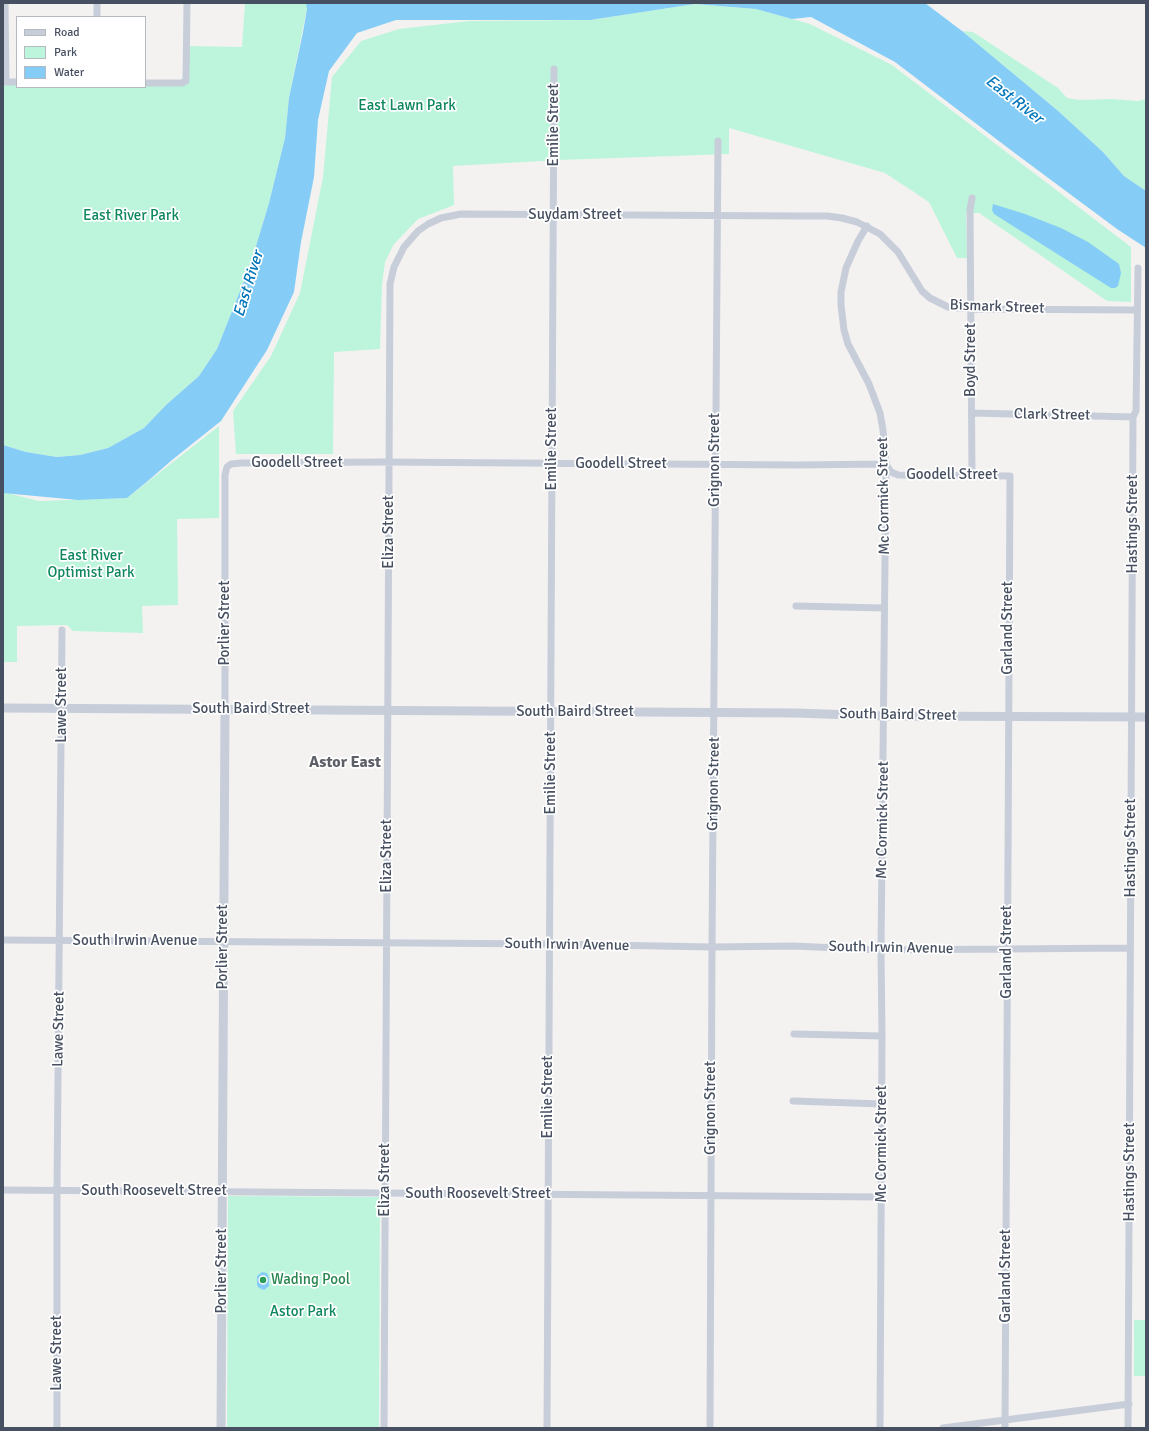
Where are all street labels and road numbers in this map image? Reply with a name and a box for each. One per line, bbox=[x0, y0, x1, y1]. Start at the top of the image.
street label: Emilie Street bbox=[545, 84, 563, 166]
street label: Suydam Street bbox=[528, 206, 622, 224]
street label: Bismark Street bbox=[949, 296, 1045, 318]
street label: Boyd Street bbox=[962, 323, 980, 397]
street label: Clark Street bbox=[1014, 405, 1090, 425]
street label: Emilie Street bbox=[543, 408, 561, 490]
street label: Grignon Street bbox=[706, 413, 724, 507]
street label: Mc Cormick Street bbox=[874, 437, 894, 555]
street label: Goodell Street bbox=[251, 454, 343, 472]
street label: Goodell Street bbox=[575, 455, 667, 473]
street label: Goodell Street bbox=[906, 466, 998, 484]
street label: Hastings Street bbox=[1124, 475, 1142, 573]
street label: Eliza Street bbox=[380, 495, 398, 569]
street label: Porlier Street bbox=[216, 580, 234, 666]
street label: Garland Street bbox=[999, 581, 1017, 675]
street label: Lawe Street bbox=[53, 667, 71, 743]
street label: South Baird Street bbox=[192, 700, 310, 718]
street label: South Baird Street bbox=[516, 703, 634, 721]
street label: South Baird Street bbox=[839, 705, 957, 725]
street label: Emilie Street bbox=[542, 732, 560, 814]
street label: Grignon Street bbox=[704, 737, 724, 831]
street label: Mc Cormick Street bbox=[873, 761, 893, 879]
street label: Hastings Street bbox=[1122, 799, 1140, 897]
street label: Eliza Street bbox=[378, 819, 396, 893]
street label: Porlier Street bbox=[214, 904, 232, 990]
street label: Garland Street bbox=[998, 905, 1016, 999]
street label: South Irwin Avenue bbox=[73, 932, 197, 950]
street label: South Irwin Avenue bbox=[504, 935, 630, 955]
street label: South Irwin Avenue bbox=[828, 938, 954, 958]
street label: Lawe Street bbox=[49, 991, 69, 1067]
street label: Emilie Street bbox=[539, 1056, 557, 1138]
street label: Grignon Street bbox=[702, 1061, 720, 1155]
street label: Mc Cormick Street bbox=[873, 1085, 891, 1203]
street label: Hastings Street bbox=[1121, 1123, 1139, 1221]
street label: Eliza Street bbox=[376, 1143, 394, 1217]
street label: South Roosevelt Street bbox=[81, 1182, 227, 1200]
street label: South Roosevelt Street bbox=[405, 1185, 551, 1203]
street label: Porlier Street bbox=[213, 1228, 231, 1314]
street label: Garland Street bbox=[997, 1229, 1015, 1323]
street label: Lawe Street bbox=[48, 1315, 66, 1391]

